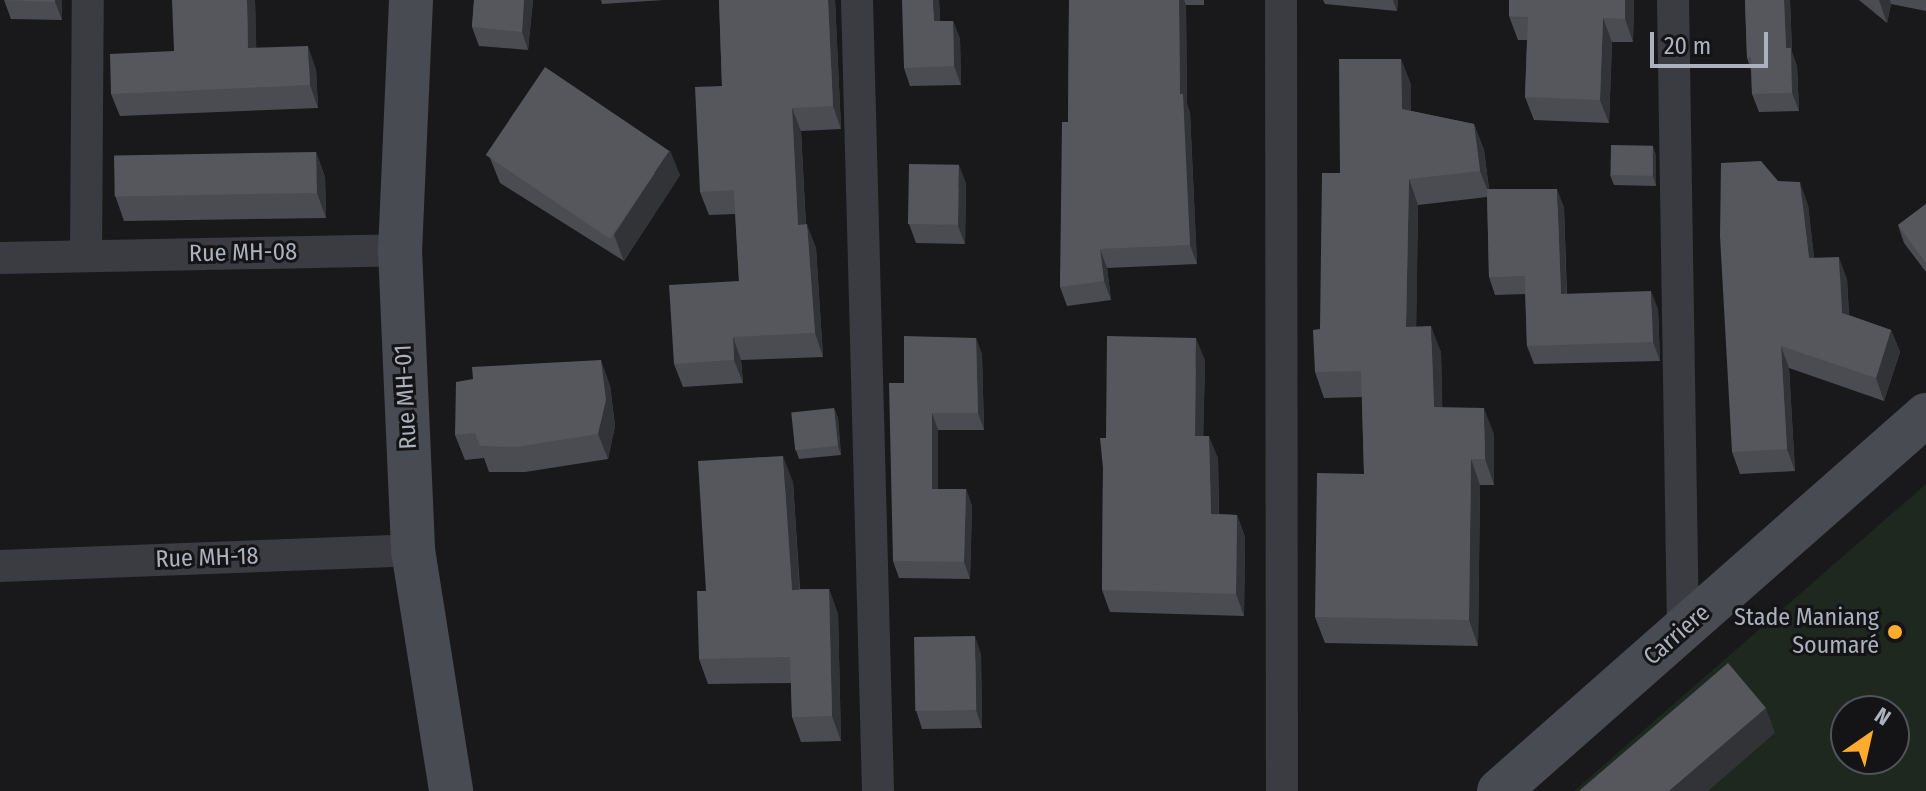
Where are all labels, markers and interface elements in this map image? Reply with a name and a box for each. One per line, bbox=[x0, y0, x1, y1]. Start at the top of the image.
scale bar bbox=[1654, 16, 1772, 66]
text: 20 m bbox=[1664, 32, 1711, 60]
street label: Rue MH-08 bbox=[189, 238, 297, 268]
street label: Rue MH-01 bbox=[389, 344, 423, 450]
street label: Rue MH-18 bbox=[155, 542, 259, 574]
street label: Carriere bbox=[1638, 599, 1716, 671]
place label: Stade Maniang Soumaré bbox=[1734, 604, 1879, 660]
marker: Stade Maniang Soumaré bbox=[1886, 623, 1904, 641]
north arrow bbox=[1830, 695, 1910, 775]
text: N bbox=[1870, 701, 1896, 731]

